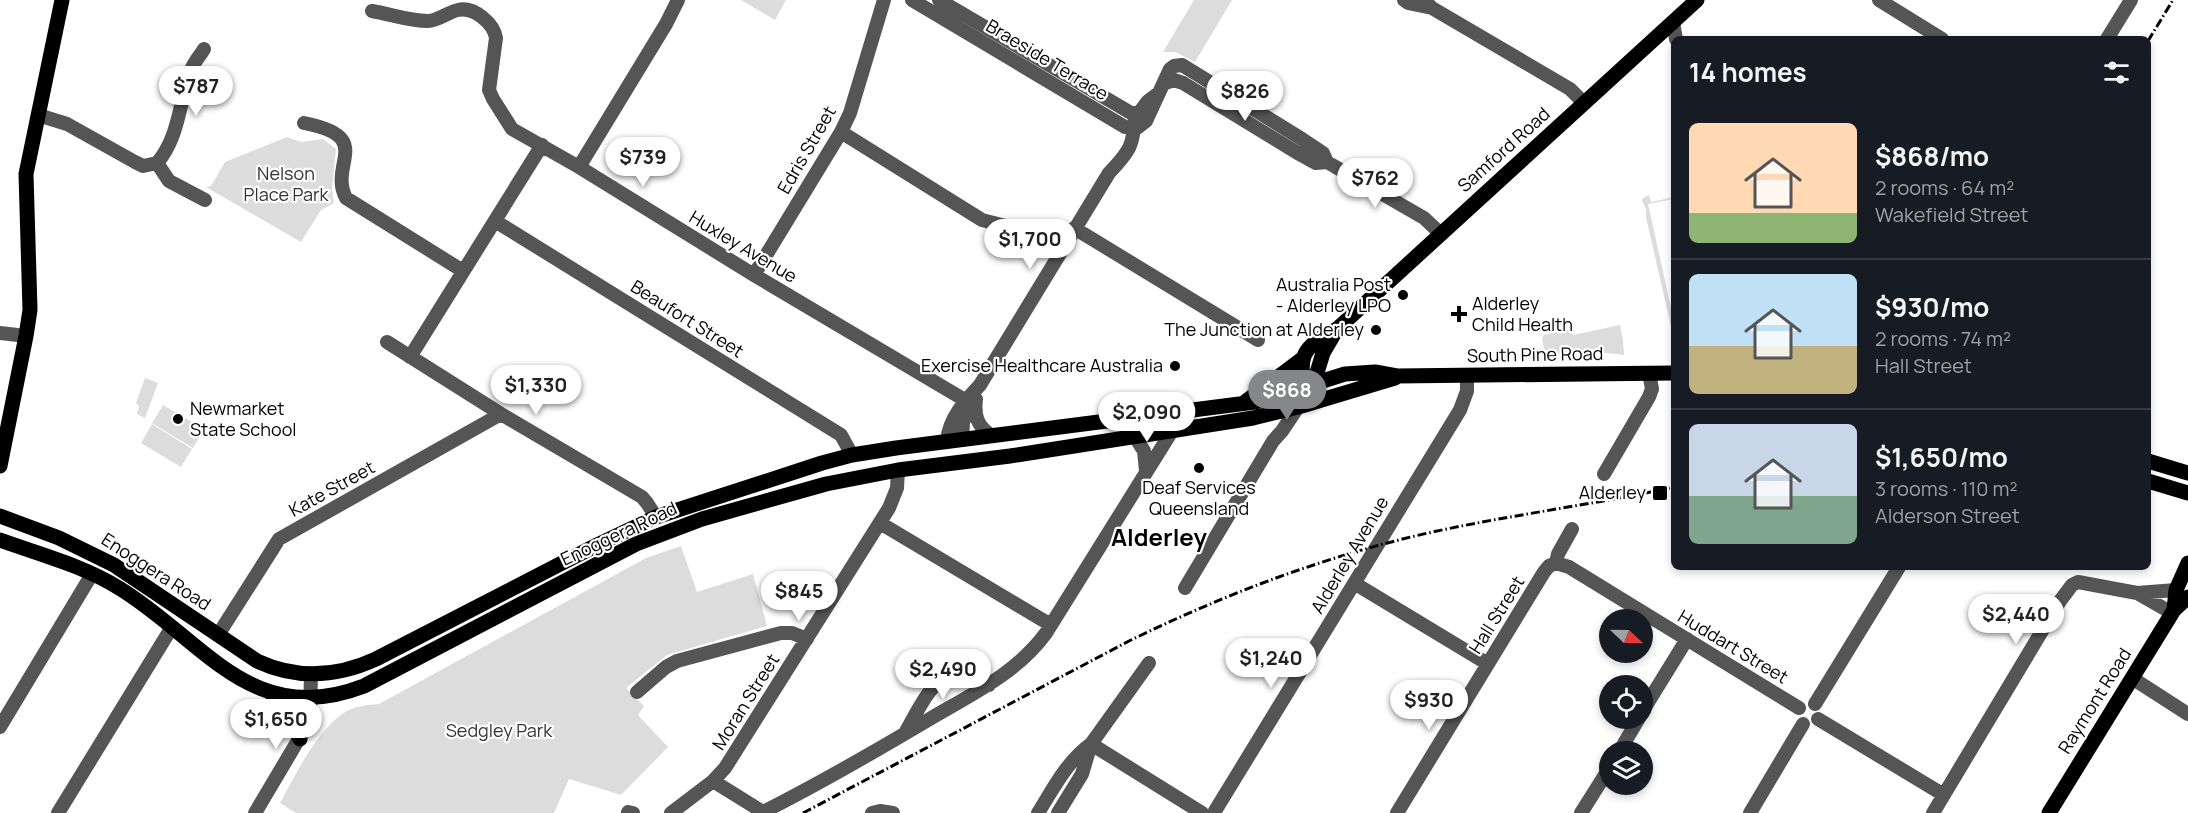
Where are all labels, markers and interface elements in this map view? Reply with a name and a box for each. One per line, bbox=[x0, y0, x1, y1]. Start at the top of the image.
street label: Braeside Terrace bbox=[982, 13, 1113, 105]
text: 14 homes bbox=[1689, 54, 1807, 90]
icon: filters bbox=[2100, 56, 2133, 89]
pin: $787 bbox=[160, 66, 232, 117]
pin: $826 bbox=[1209, 71, 1281, 122]
text: $787 bbox=[173, 72, 219, 99]
text: $826 bbox=[1220, 77, 1270, 104]
street label: Edris Street bbox=[771, 101, 841, 198]
street label: Samford Road bbox=[1452, 101, 1555, 197]
pin: $739 bbox=[607, 137, 679, 188]
text: $868/mo bbox=[1875, 138, 1989, 174]
text: $739 bbox=[619, 143, 667, 170]
icon: home bbox=[1737, 147, 1809, 219]
pin: $762 bbox=[1339, 158, 1411, 209]
park label: Nelson Place Park bbox=[244, 161, 329, 206]
text: $762 bbox=[1351, 164, 1399, 191]
text: 2 rooms · 64 m² bbox=[1875, 174, 2014, 201]
text: Wakefield Street bbox=[1875, 201, 2028, 228]
street label: Huxley Avenue bbox=[685, 204, 802, 288]
pin: $1,700 bbox=[981, 219, 1079, 270]
text: $1,700 bbox=[998, 225, 1062, 252]
place label: Australia Post - Alderley LPO bbox=[1276, 272, 1391, 317]
street label: Beaufort Street bbox=[627, 274, 749, 362]
marker: Australia Post - Alderley LPO bbox=[1396, 288, 1410, 302]
text: $930/mo bbox=[1875, 289, 1989, 325]
place label: Alderley Child Health bbox=[1472, 291, 1573, 336]
icon: home bbox=[1737, 298, 1809, 370]
marker: Alderley Child Health bbox=[1450, 305, 1468, 323]
place label: The Junction at Alderley bbox=[1164, 317, 1364, 341]
marker: The Junction at Alderley bbox=[1369, 323, 1383, 337]
text: 2 rooms · 74 m² bbox=[1875, 325, 2011, 352]
street label: South Pine Road bbox=[1467, 341, 1603, 367]
text: Hall Street bbox=[1875, 352, 1972, 379]
place label: Exercise Healthcare Australia bbox=[921, 353, 1163, 377]
marker: Exercise Healthcare Australia bbox=[1168, 359, 1182, 373]
pin: $1,330 bbox=[487, 365, 585, 416]
pin: $868 bbox=[1251, 370, 1323, 421]
text: $1,330 bbox=[504, 371, 568, 398]
text: $868 bbox=[1262, 376, 1312, 403]
pin: $2,090 bbox=[1098, 392, 1196, 443]
place label: Newmarket State School bbox=[190, 396, 297, 441]
text: $2,090 bbox=[1112, 398, 1182, 425]
marker: Newmarket State School bbox=[171, 412, 185, 426]
text: $1,650/mo bbox=[1875, 439, 2008, 475]
icon: home bbox=[1737, 448, 1809, 520]
street label: Kate Street bbox=[284, 455, 379, 522]
marker: Deaf Services Queensland bbox=[1192, 461, 1206, 475]
place label: Deaf Services Queensland bbox=[1142, 475, 1256, 520]
text: 3 rooms · 110 m² bbox=[1875, 475, 2017, 502]
place label: Alderley bbox=[1579, 480, 1646, 504]
marker: Alderley bbox=[1651, 484, 1669, 502]
street label: Alderley Avenue bbox=[1305, 491, 1394, 617]
street label: Enoggera Road bbox=[557, 496, 681, 571]
text: Alderson Street bbox=[1875, 502, 2020, 529]
district label: Alderley bbox=[1111, 520, 1208, 553]
street label: Enoggera Road bbox=[97, 527, 216, 615]
pin: $845 bbox=[763, 571, 835, 622]
street label: Hall Street bbox=[1463, 571, 1529, 658]
text: $845 bbox=[775, 577, 823, 604]
pin: $2,440 bbox=[1967, 594, 2065, 645]
text: $2,440 bbox=[1982, 600, 2050, 627]
street label: Huddart Street bbox=[1674, 604, 1793, 688]
north arrow bbox=[1599, 609, 1653, 663]
map controls bbox=[1599, 609, 1653, 795]
pin: $1,240 bbox=[1222, 638, 1320, 689]
street label: Raymont Road bbox=[2052, 643, 2136, 758]
text: $1,240 bbox=[1239, 644, 1303, 671]
street label: Moran Street bbox=[706, 649, 784, 754]
pin: $2,490 bbox=[894, 649, 992, 700]
text: $2,490 bbox=[909, 655, 977, 682]
button: locate bbox=[1599, 675, 1653, 729]
pin: $930 bbox=[1393, 680, 1465, 731]
text: $930 bbox=[1404, 686, 1454, 713]
pin: $1,650 bbox=[227, 699, 325, 750]
text: $1,650 bbox=[244, 705, 308, 732]
park label: Sedgley Park bbox=[446, 718, 553, 742]
button: layers bbox=[1599, 741, 1653, 795]

